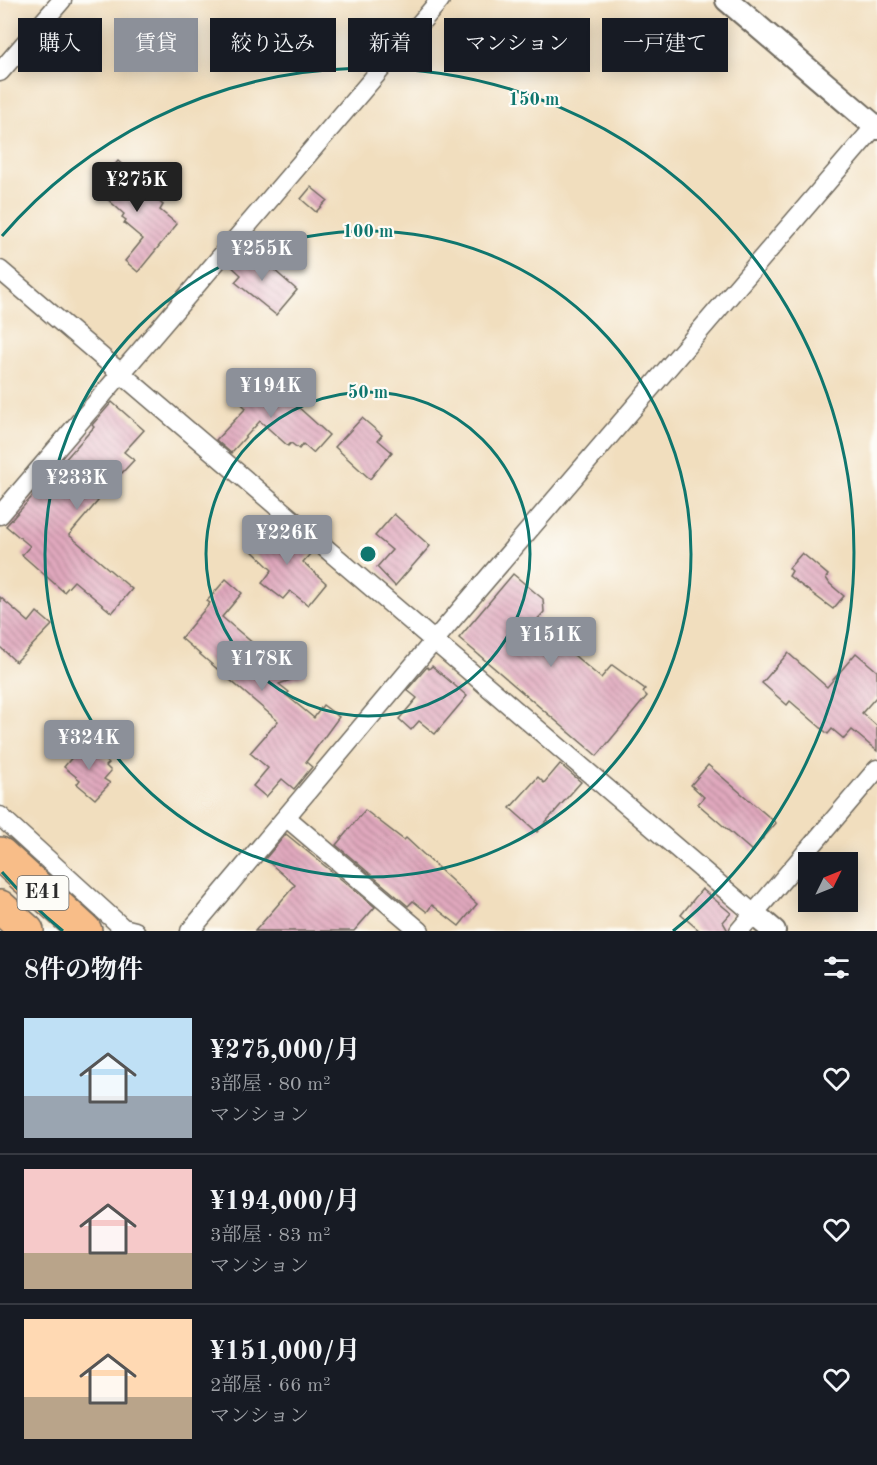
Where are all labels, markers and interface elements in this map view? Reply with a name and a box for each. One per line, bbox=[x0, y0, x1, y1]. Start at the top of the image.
chip: 購入 bbox=[18, 18, 102, 72]
chip: 賃貸 bbox=[114, 18, 198, 72]
chip: 絞り込み bbox=[210, 18, 336, 72]
chip: 新着 bbox=[348, 18, 432, 72]
chip: マンション bbox=[444, 18, 590, 72]
chip: 一戸建て bbox=[602, 18, 728, 72]
text: 150 m bbox=[509, 91, 559, 109]
pin: ¥275K bbox=[95, 162, 179, 213]
text: ¥275K bbox=[106, 171, 168, 191]
text: 100 m bbox=[343, 223, 393, 241]
pin: ¥255K bbox=[220, 231, 304, 282]
text: ¥255K bbox=[231, 240, 293, 260]
pin: ¥194K bbox=[229, 368, 313, 419]
text: ¥194K bbox=[240, 377, 302, 397]
text: 50 m bbox=[348, 384, 388, 402]
pin: ¥233K bbox=[35, 460, 119, 511]
text: ¥233K bbox=[46, 469, 108, 489]
pin: ¥226K bbox=[245, 515, 329, 566]
text: ¥226K bbox=[256, 524, 318, 544]
centre of rings bbox=[358, 544, 378, 564]
pin: ¥151K bbox=[509, 617, 593, 668]
text: ¥151K bbox=[520, 626, 582, 646]
pin: ¥178K bbox=[220, 641, 304, 692]
text: ¥178K bbox=[231, 650, 293, 670]
pin: ¥324K bbox=[47, 720, 131, 771]
text: ¥324K bbox=[58, 729, 120, 749]
north arrow bbox=[798, 852, 858, 912]
map controls bbox=[798, 852, 858, 912]
road number: E41 bbox=[18, 876, 68, 910]
icon: filters bbox=[820, 951, 853, 984]
text: 8件の物件 bbox=[24, 958, 143, 984]
text: ¥275,000/月 bbox=[210, 1038, 361, 1064]
icon: home bbox=[72, 1042, 144, 1114]
icon: heart bbox=[820, 1062, 853, 1095]
text: 3部屋 · 80 m² bbox=[210, 1075, 331, 1095]
text: マンション bbox=[210, 1106, 309, 1126]
text: ¥194,000/月 bbox=[210, 1189, 361, 1215]
icon: home bbox=[72, 1193, 144, 1265]
icon: heart bbox=[820, 1213, 853, 1246]
text: 3部屋 · 83 m² bbox=[210, 1226, 331, 1246]
text: マンション bbox=[210, 1257, 309, 1277]
text: ¥151,000/月 bbox=[210, 1339, 361, 1365]
icon: home bbox=[72, 1343, 144, 1415]
icon: heart bbox=[820, 1363, 853, 1396]
text: 2部屋 · 66 m² bbox=[210, 1376, 331, 1396]
text: マンション bbox=[210, 1407, 309, 1427]

